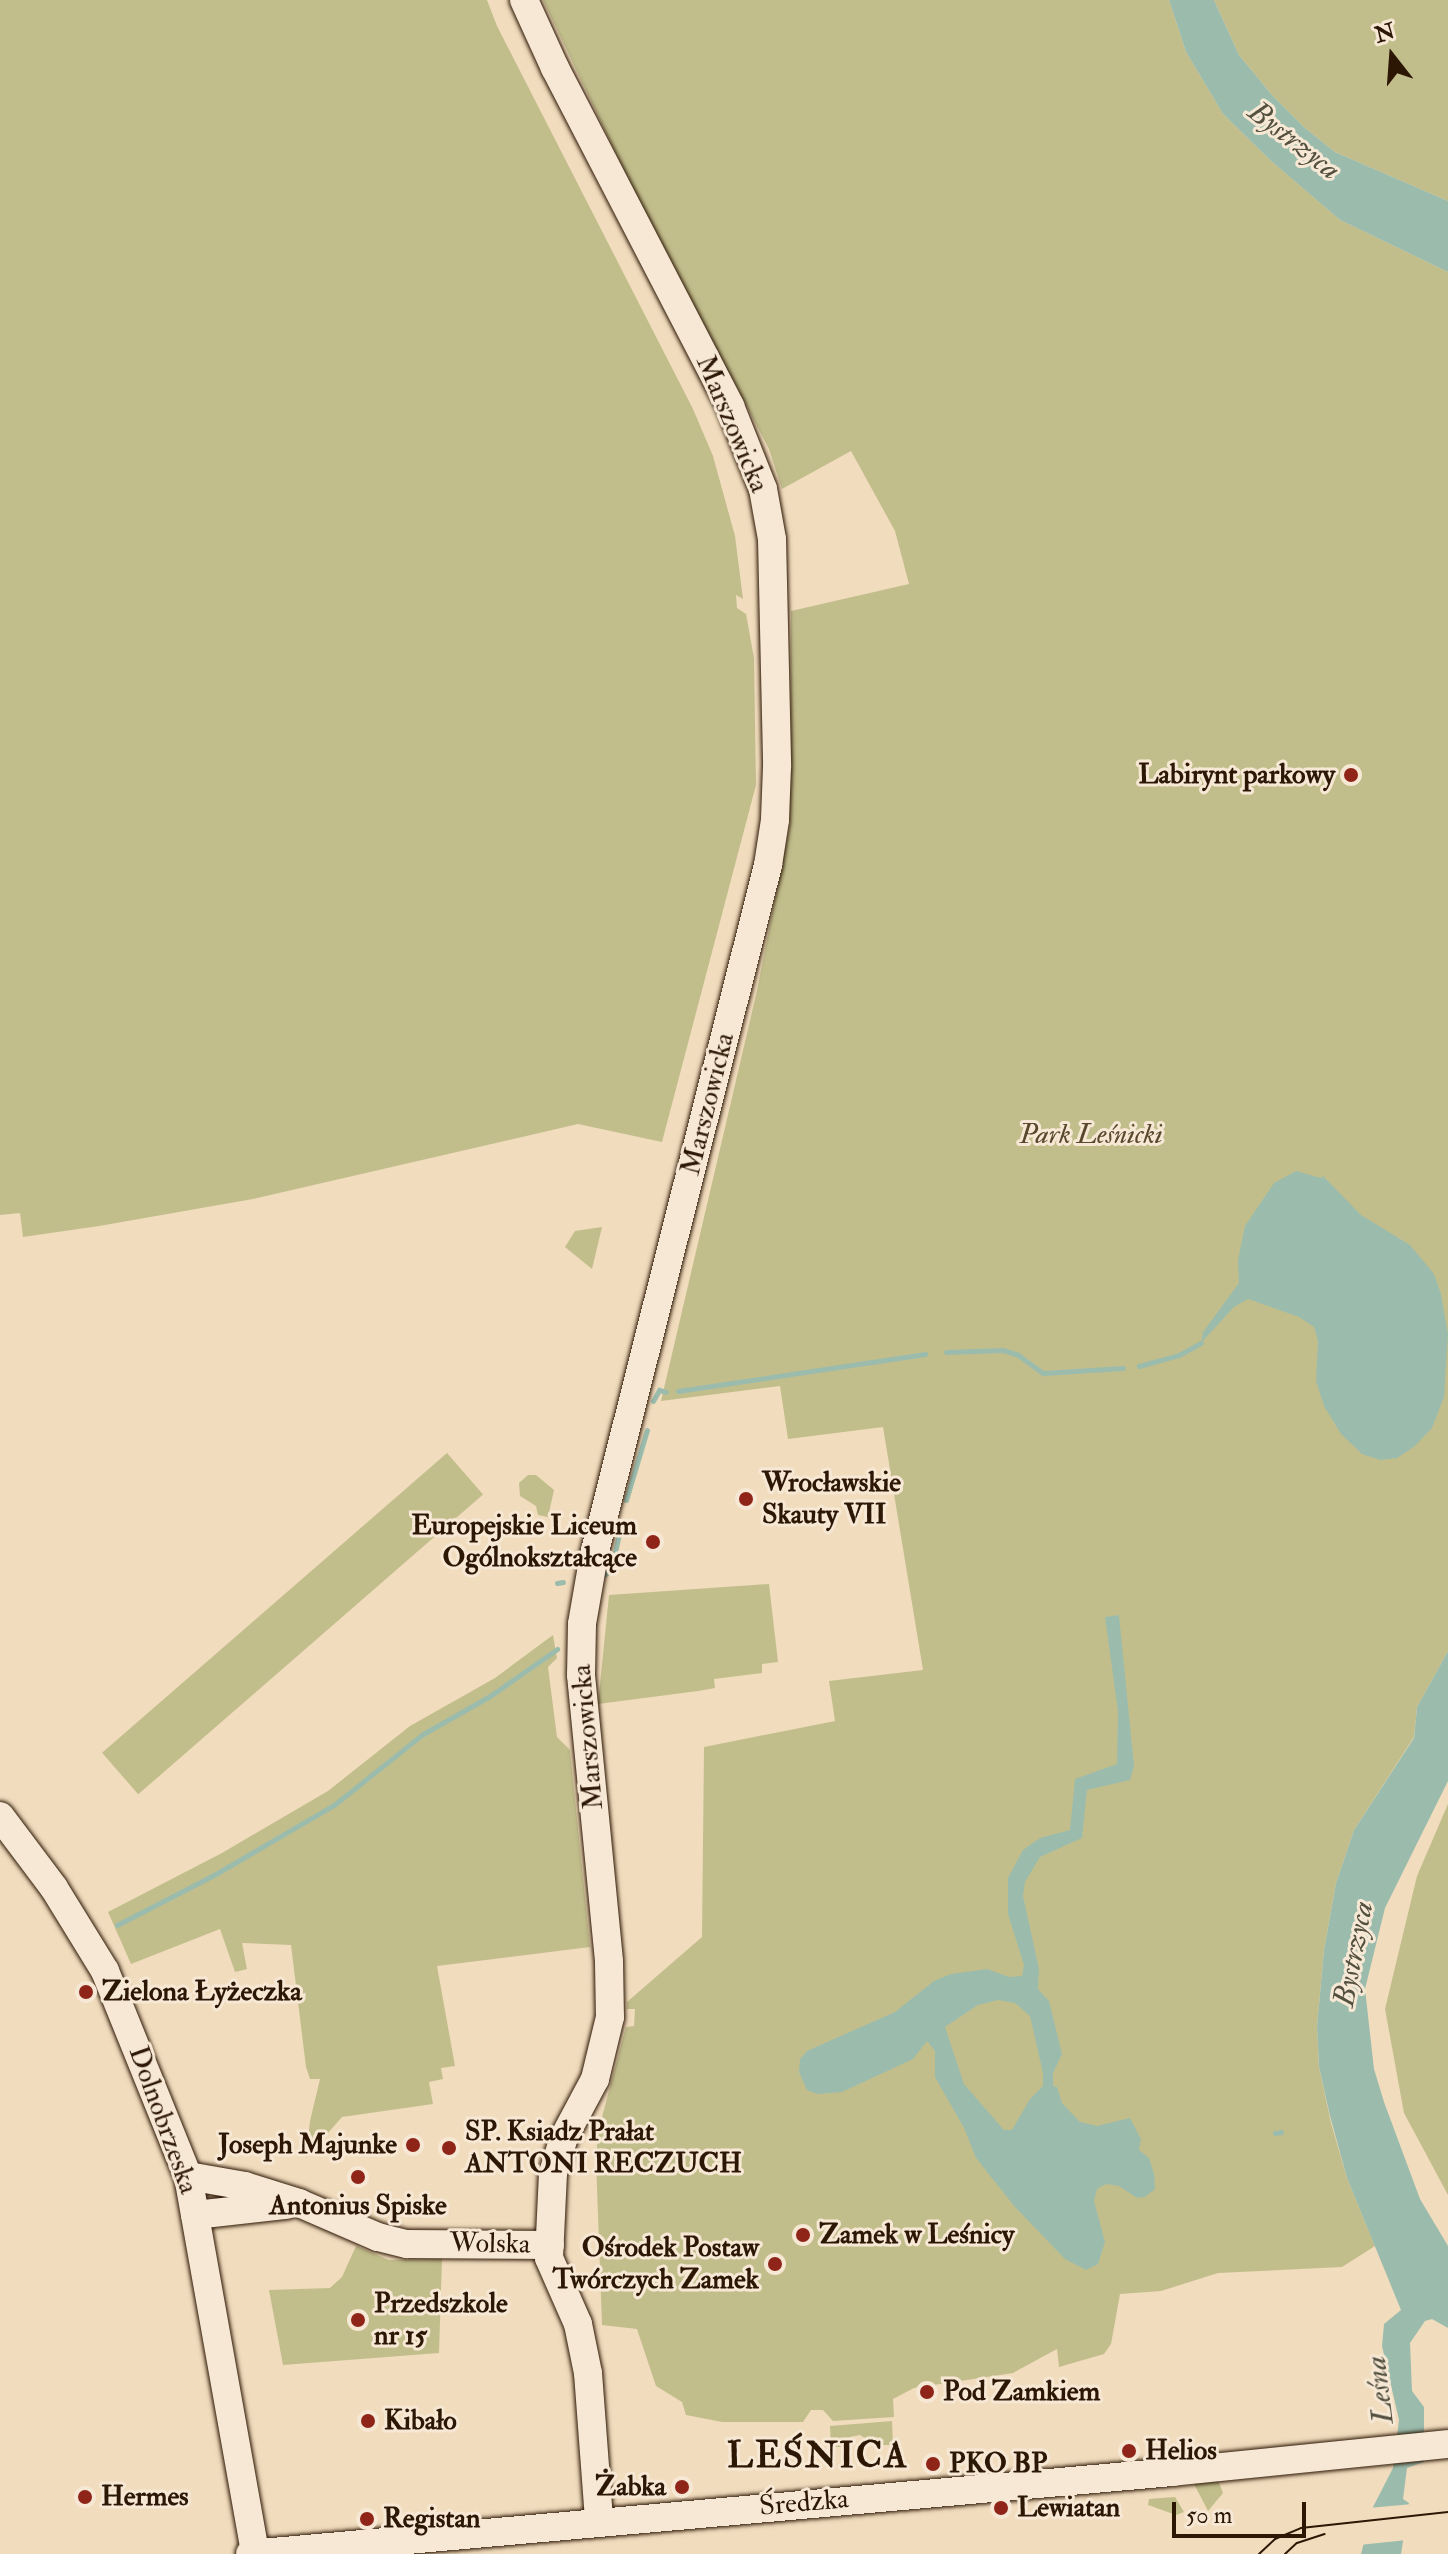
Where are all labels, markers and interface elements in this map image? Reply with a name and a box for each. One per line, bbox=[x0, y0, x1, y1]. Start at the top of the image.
north arrow bbox=[1352, 16, 1432, 96]
text: N bbox=[1371, 17, 1398, 49]
water label: Bystrzyca bbox=[1241, 94, 1347, 188]
street label: Marszowicka bbox=[688, 350, 776, 498]
place label: Labirynt parkowy bbox=[1138, 758, 1335, 792]
marker: Labirynt parkowy bbox=[1342, 766, 1360, 784]
street label: Marszowicka bbox=[674, 1029, 742, 1179]
park label: Park Leśnicki bbox=[1019, 1118, 1163, 1152]
place label: Wrocławskie Skauty VII bbox=[762, 1466, 901, 1532]
marker: Wrocławskie Skauty VII bbox=[737, 1490, 755, 1508]
place label: Europejskie Liceum Ogólnokształcące bbox=[411, 1509, 637, 1575]
marker: Europejskie Liceum Ogólnokształcące bbox=[644, 1533, 662, 1551]
street label: Marszowicka bbox=[565, 1663, 611, 1811]
water label: Bystrzyca bbox=[1326, 1898, 1382, 2010]
place label: Zielona Łyżeczka bbox=[102, 1975, 302, 2009]
marker: Zielona Łyżeczka bbox=[77, 1983, 95, 2001]
street label: Dolnobrzeska bbox=[121, 2042, 205, 2198]
place label: SP. Ksiadz Prałat ANTONI RECZUCH bbox=[465, 2115, 742, 2181]
place label: Joseph Majunke bbox=[218, 2128, 397, 2162]
marker: Joseph Majunke bbox=[404, 2136, 422, 2154]
marker: SP. Ksiadz Prałat ANTONI RECZUCH bbox=[440, 2139, 458, 2157]
marker: Antonius Spiske bbox=[349, 2168, 367, 2186]
place label: Antonius Spiske bbox=[269, 2189, 447, 2223]
place label: Zamek w Leśnicy bbox=[819, 2218, 1014, 2252]
street label: Wolska bbox=[449, 2226, 531, 2262]
marker: Zamek w Leśnicy bbox=[794, 2226, 812, 2244]
place label: Ośrodek Postaw Twórczych Zamek bbox=[552, 2231, 759, 2297]
marker: Ośrodek Postaw Twórczych Zamek bbox=[766, 2255, 784, 2273]
place label: Przedszkole nr 15 bbox=[374, 2287, 508, 2353]
marker: Przedszkole nr 15 bbox=[349, 2311, 367, 2329]
water label: Leśna bbox=[1358, 2354, 1402, 2426]
place label: Pod Zamkiem bbox=[943, 2375, 1100, 2409]
marker: Pod Zamkiem bbox=[918, 2383, 936, 2401]
place label: Kibało bbox=[384, 2404, 457, 2438]
marker: Kibało bbox=[359, 2412, 377, 2430]
district label: LEŚNICA bbox=[727, 2434, 909, 2478]
place label: Helios bbox=[1145, 2434, 1217, 2468]
marker: Helios bbox=[1120, 2442, 1138, 2460]
place label: PKO BP bbox=[949, 2447, 1047, 2481]
marker: PKO BP bbox=[924, 2455, 942, 2473]
place label: Żabka bbox=[595, 2470, 666, 2504]
marker: Żabka bbox=[673, 2478, 691, 2496]
place label: Hermes bbox=[101, 2480, 189, 2514]
street label: Średzka bbox=[758, 2482, 850, 2524]
scale bar bbox=[1176, 2486, 1310, 2536]
marker: Hermes bbox=[76, 2488, 94, 2506]
place label: Lewiatan bbox=[1017, 2491, 1120, 2525]
marker: Lewiatan bbox=[992, 2499, 1010, 2517]
text: 50 m bbox=[1186, 2500, 1232, 2531]
place label: Registan bbox=[383, 2502, 480, 2536]
marker: Registan bbox=[358, 2510, 376, 2528]

